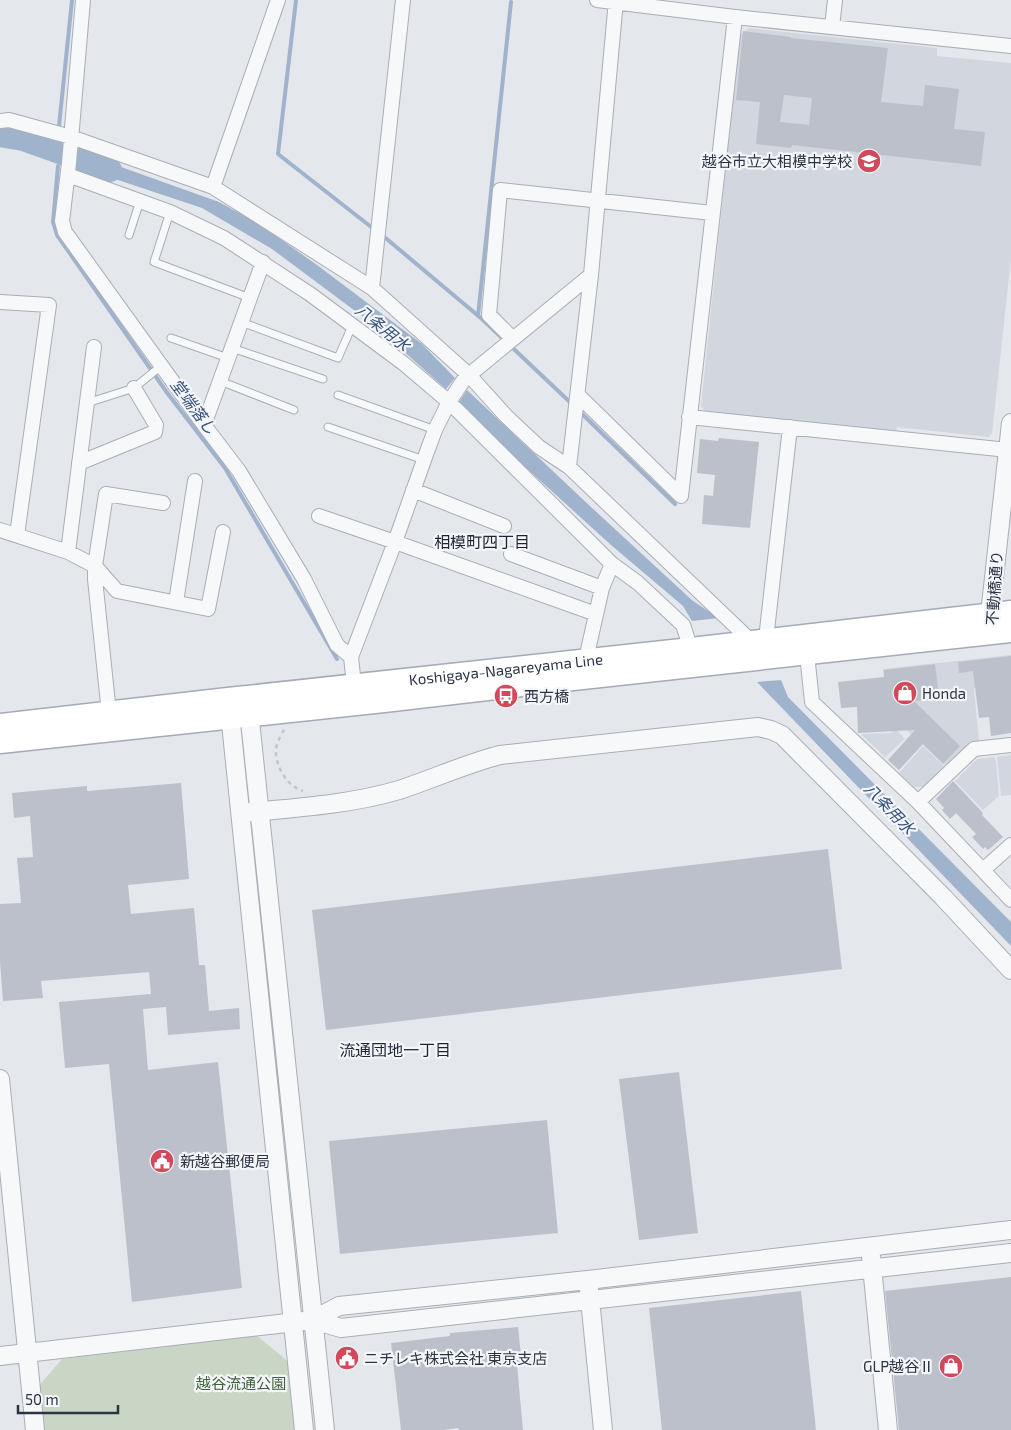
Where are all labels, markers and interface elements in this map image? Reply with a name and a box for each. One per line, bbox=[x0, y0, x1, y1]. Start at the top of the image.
school or university icon: 越谷市立大相模中学校 bbox=[856, 148, 882, 174]
place label: 越谷市立大相模中学校 bbox=[701, 152, 852, 170]
water label: 八条用水 bbox=[352, 299, 415, 356]
water label: 堂端落し bbox=[167, 375, 221, 437]
district label: 相模町四丁目 bbox=[434, 532, 530, 551]
street label: 不動橋通り bbox=[982, 550, 1006, 626]
street label: Koshigaya-Nagareyama Line bbox=[408, 650, 604, 688]
shop icon: Honda bbox=[892, 680, 918, 706]
bus stop icon: 西方橋 bbox=[493, 683, 519, 709]
place label: Honda bbox=[922, 684, 966, 702]
place label: 西方橋 bbox=[524, 687, 569, 705]
water label: 八条用水 bbox=[861, 778, 920, 839]
district label: 流通団地一丁目 bbox=[339, 1040, 451, 1059]
public building icon: 新越谷郵便局 bbox=[149, 1148, 175, 1174]
place label: 新越谷郵便局 bbox=[180, 1152, 270, 1170]
public building icon: ニチレキ株式会社 東京支店 bbox=[334, 1345, 360, 1371]
place label: ニチレキ株式会社 東京支店 bbox=[364, 1349, 547, 1367]
shop icon: GLP越谷Ⅱ bbox=[938, 1353, 964, 1379]
place label: GLP越谷Ⅱ bbox=[863, 1357, 934, 1375]
park label: 越谷流通公園 bbox=[195, 1374, 286, 1392]
scale bar bbox=[18, 1382, 118, 1414]
text: 50 m bbox=[25, 1390, 59, 1408]

